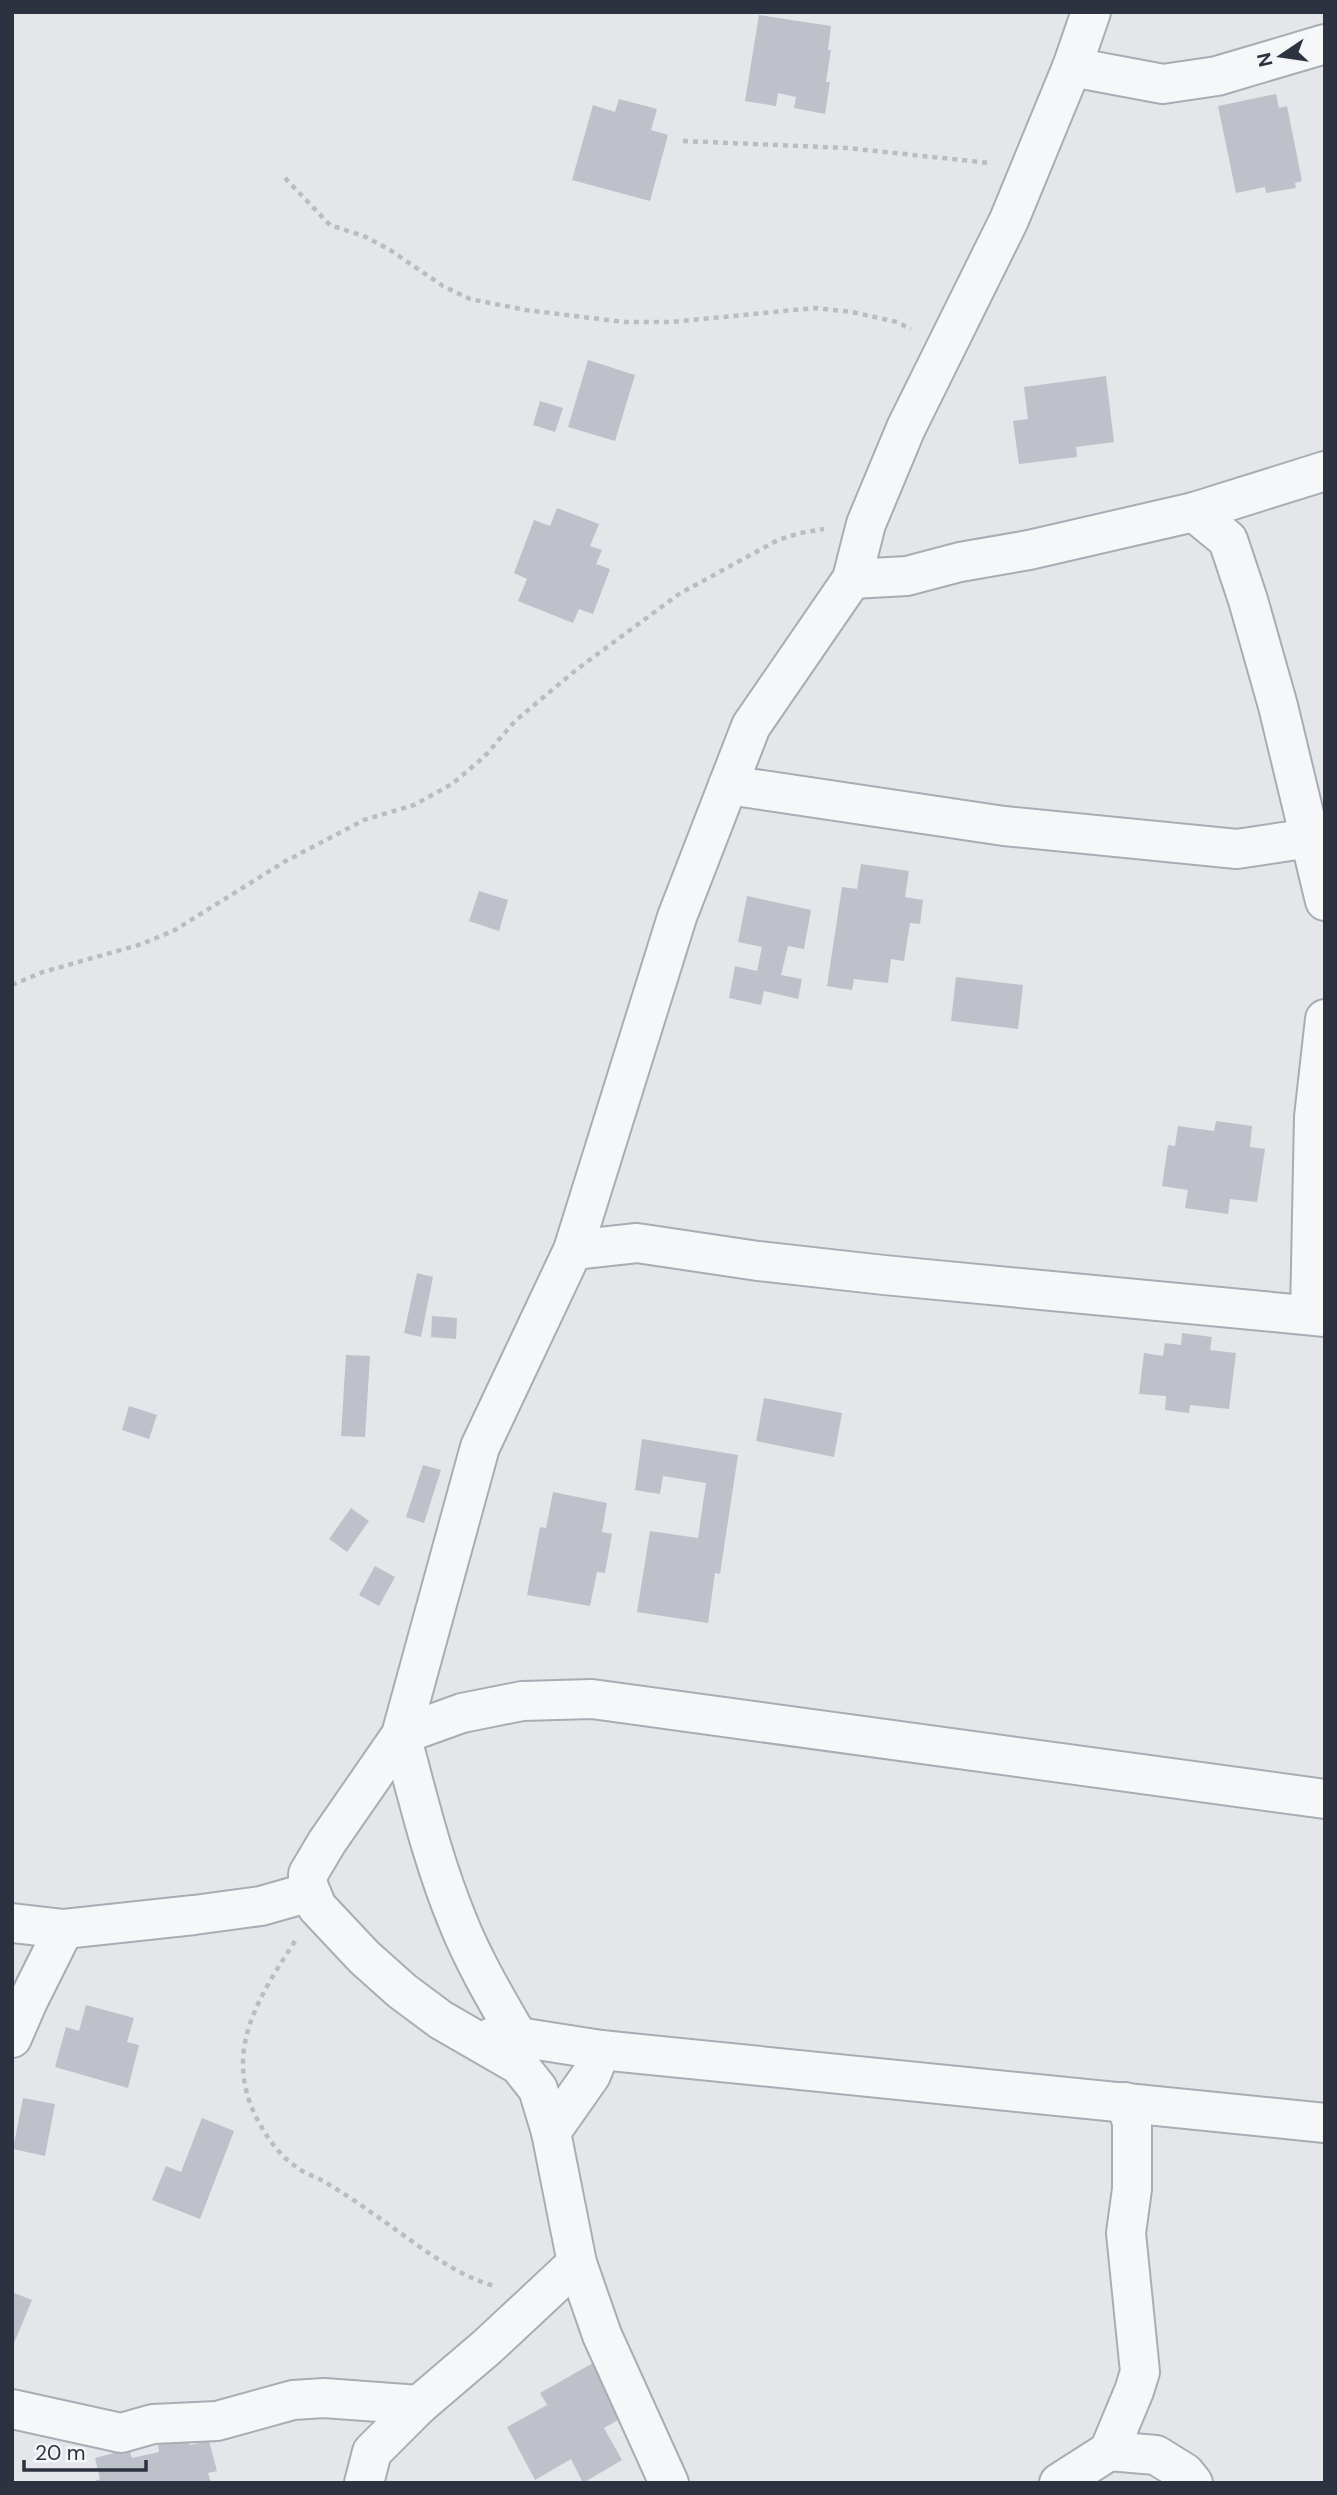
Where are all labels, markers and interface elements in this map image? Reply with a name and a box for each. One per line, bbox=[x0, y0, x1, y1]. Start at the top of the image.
north arrow bbox=[1246, 21, 1316, 91]
text: N bbox=[1251, 50, 1279, 69]
scale bar bbox=[24, 2428, 147, 2472]
text: 20 m bbox=[35, 2439, 86, 2467]

